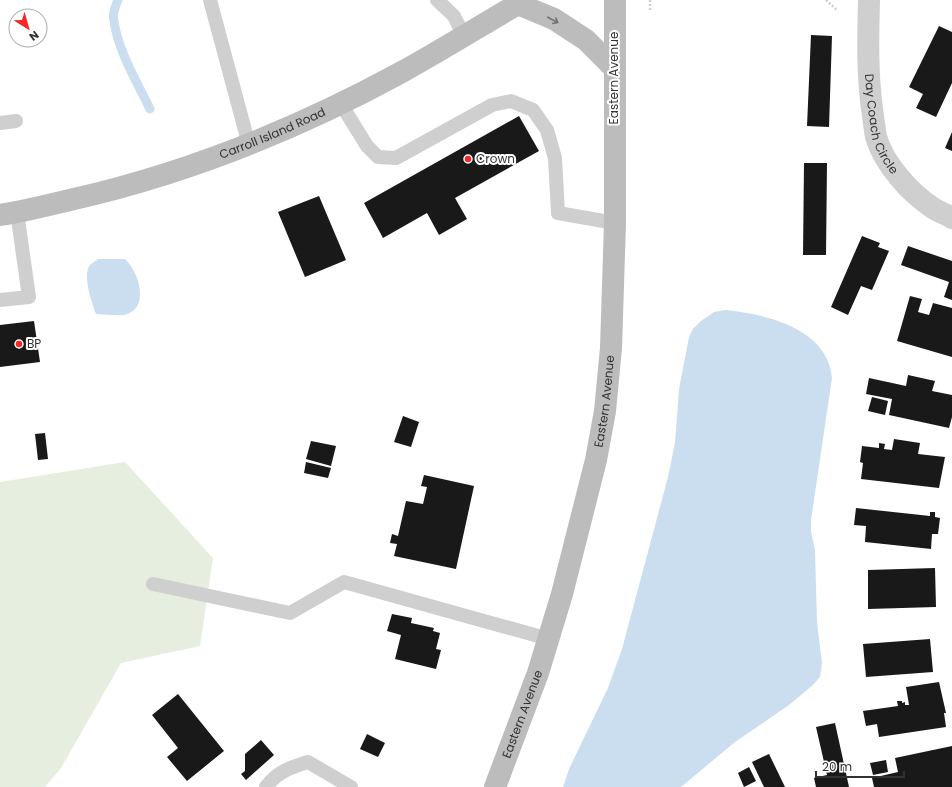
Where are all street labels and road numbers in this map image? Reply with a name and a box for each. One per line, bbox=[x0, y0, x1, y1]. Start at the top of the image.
street label: Eastern Avenue bbox=[605, 32, 622, 124]
street label: Day Coach Circle bbox=[861, 73, 903, 177]
street label: Carroll Island Road bbox=[217, 103, 328, 163]
street label: Eastern Avenue bbox=[589, 354, 618, 449]
street label: Eastern Avenue bbox=[498, 667, 546, 760]

